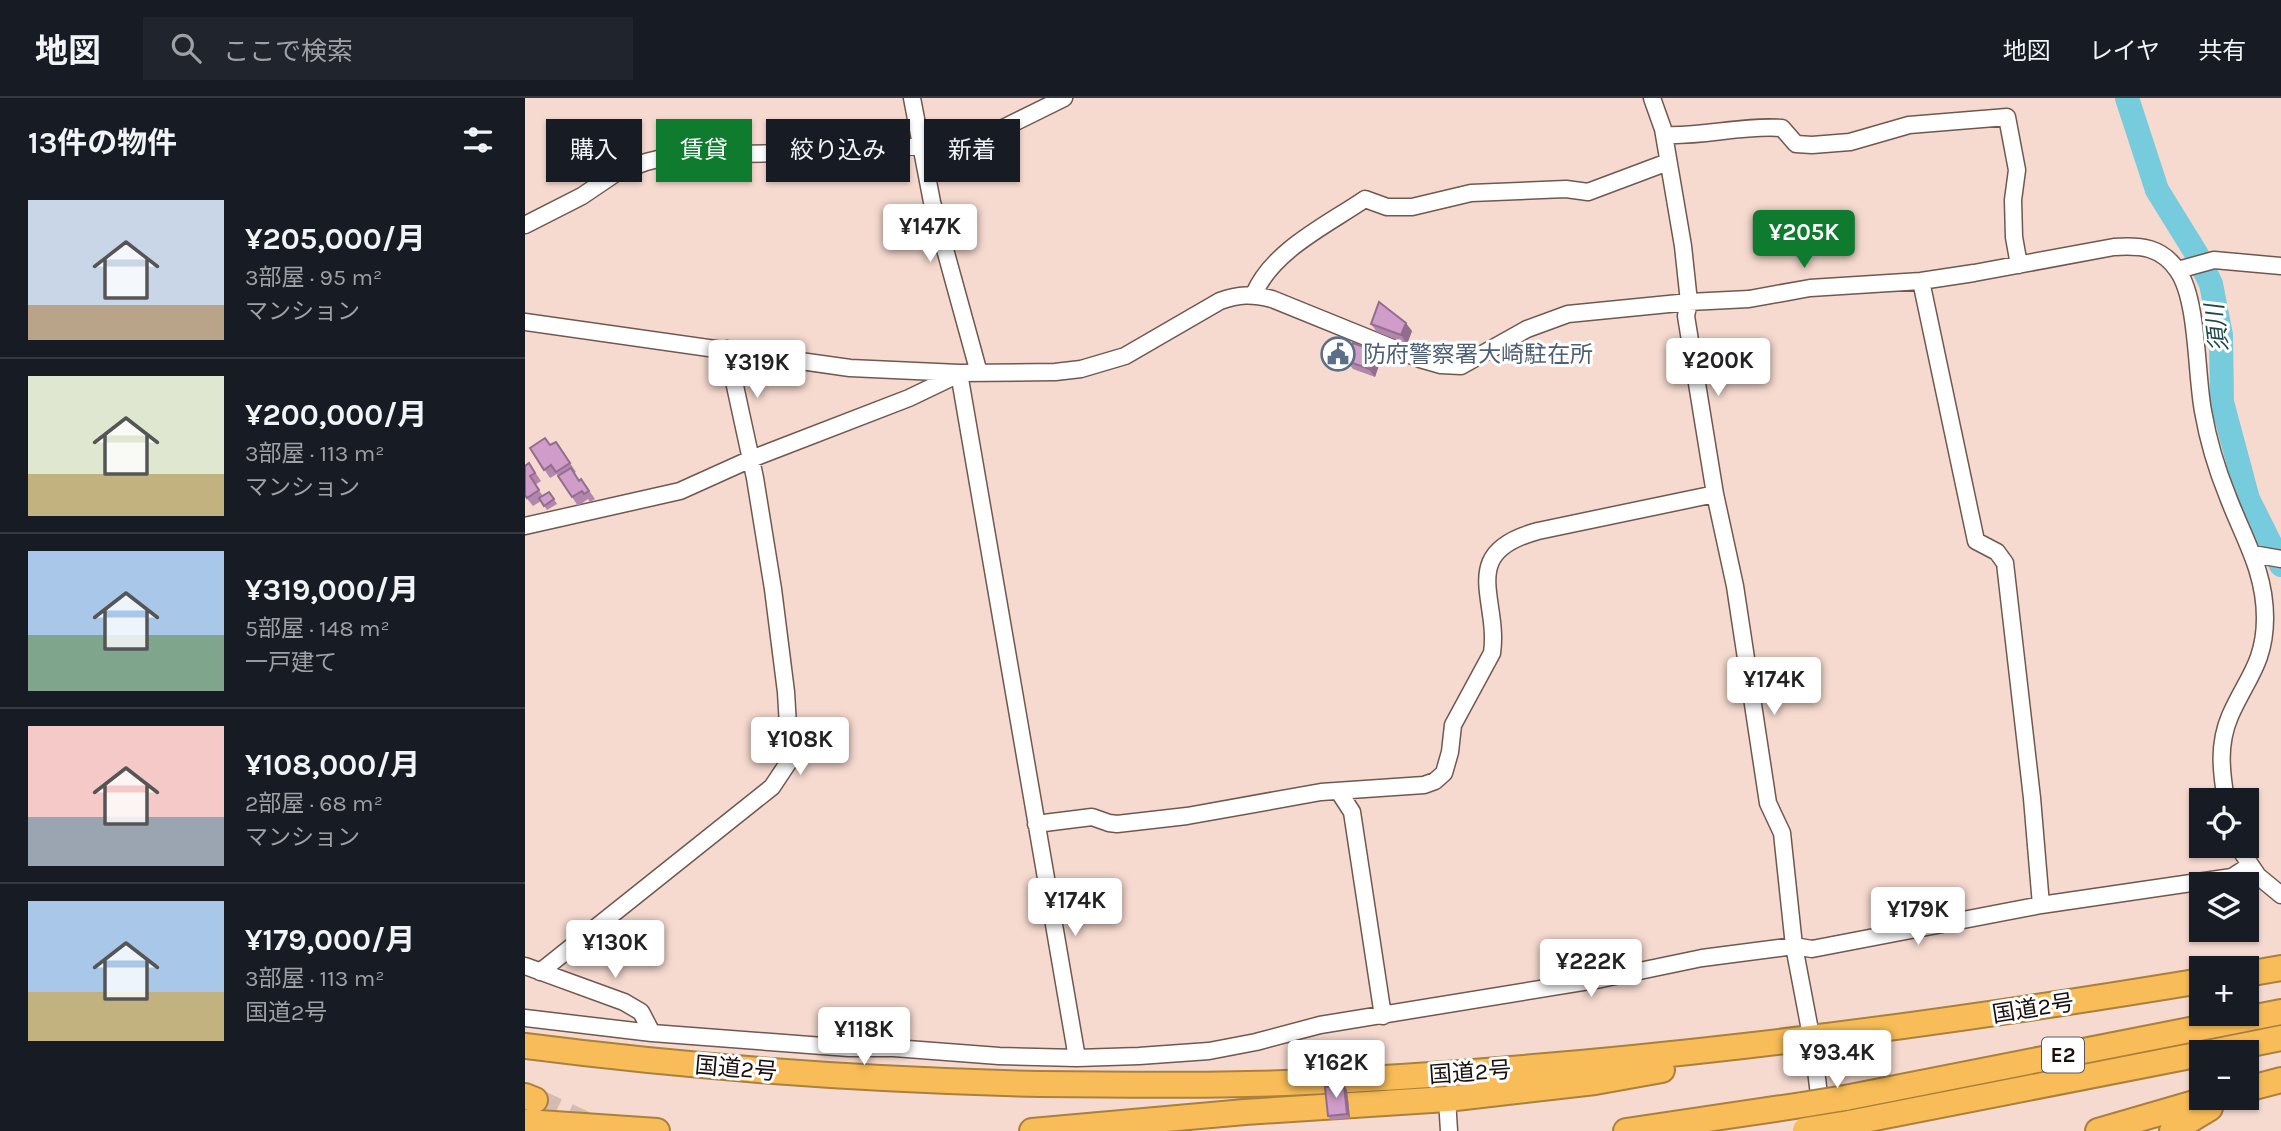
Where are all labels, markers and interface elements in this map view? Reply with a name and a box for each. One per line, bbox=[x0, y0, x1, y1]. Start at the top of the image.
search box bbox=[143, 17, 633, 80]
icon: search bbox=[167, 29, 205, 67]
text: 地図 bbox=[35, 32, 101, 70]
text: ここで検索 bbox=[223, 36, 353, 67]
text: 地図 bbox=[2003, 37, 2051, 65]
text: レイヤ bbox=[2089, 37, 2160, 65]
text: 共有 bbox=[2198, 37, 2246, 65]
chip: 購入 bbox=[546, 119, 642, 182]
chip: 賃貸 bbox=[656, 119, 752, 182]
chip: 絞り込み bbox=[766, 119, 910, 182]
chip: 新着 bbox=[924, 119, 1020, 182]
icon: filters bbox=[459, 121, 497, 159]
text: 13件の物件 bbox=[28, 125, 177, 161]
pin: ¥147K bbox=[881, 204, 979, 264]
pin: ¥205K bbox=[1755, 211, 1853, 270]
text: ¥147K bbox=[899, 213, 961, 240]
text: ¥205K bbox=[1769, 219, 1839, 246]
text: ¥205,000/月 bbox=[245, 221, 426, 257]
icon: home bbox=[84, 228, 168, 312]
text: 3部屋 · 95 m² bbox=[245, 264, 382, 291]
text: マンション bbox=[245, 298, 360, 325]
water label: 須川 bbox=[2200, 299, 2234, 354]
public building icon: 防府警察署大崎駐在所 bbox=[1319, 335, 1357, 373]
pin: ¥200K bbox=[1669, 338, 1767, 398]
pin: ¥319K bbox=[708, 341, 806, 400]
place label: 防府警察署大崎駐在所 bbox=[1363, 341, 1593, 368]
text: ¥200K bbox=[1682, 347, 1754, 374]
text: ¥319K bbox=[724, 349, 790, 376]
text: ¥200,000/月 bbox=[245, 397, 427, 433]
icon: home bbox=[84, 404, 168, 488]
text: 3部屋 · 113 m² bbox=[245, 440, 385, 467]
text: マンション bbox=[245, 474, 360, 501]
text: ¥319,000/月 bbox=[245, 572, 419, 608]
icon: home bbox=[84, 579, 168, 663]
text: 5部屋 · 148 m² bbox=[245, 615, 390, 642]
text: 一戸建て bbox=[245, 649, 337, 676]
pin: ¥174K bbox=[1725, 658, 1823, 717]
text: ¥174K bbox=[1743, 666, 1805, 693]
pin: ¥108K bbox=[751, 718, 849, 777]
text: ¥108K bbox=[767, 726, 833, 753]
text: ¥108,000/月 bbox=[245, 747, 420, 783]
icon: home bbox=[84, 754, 168, 838]
map controls bbox=[2189, 788, 2259, 1110]
button: locate bbox=[2189, 788, 2259, 858]
text: 2部屋 · 68 m² bbox=[245, 790, 383, 817]
text: マンション bbox=[245, 824, 360, 851]
button: layers bbox=[2189, 872, 2259, 942]
pin: ¥174K bbox=[1026, 878, 1124, 938]
text: ¥174K bbox=[1044, 887, 1106, 914]
pin: ¥179K bbox=[1869, 888, 1967, 947]
text: ¥179K bbox=[1887, 896, 1949, 923]
pin: ¥130K bbox=[566, 920, 664, 980]
text: ¥179,000/月 bbox=[245, 922, 415, 958]
icon: home bbox=[84, 929, 168, 1013]
text: ¥130K bbox=[582, 929, 648, 956]
pin: ¥222K bbox=[1542, 940, 1640, 999]
text: ¥222K bbox=[1556, 948, 1626, 975]
button: + bbox=[2189, 956, 2259, 1026]
text: 3部屋 · 113 m² bbox=[245, 965, 385, 992]
street label: 国道2号 bbox=[1990, 989, 2076, 1028]
text: 国道2号 bbox=[245, 999, 327, 1026]
pin: ¥118K bbox=[815, 1007, 913, 1067]
text: ¥118K bbox=[834, 1016, 894, 1043]
pin: ¥93.4K bbox=[1780, 1030, 1894, 1090]
road number: E2 bbox=[2042, 1038, 2084, 1072]
text: ¥93.4K bbox=[1799, 1039, 1875, 1066]
pin: ¥162K bbox=[1287, 1040, 1385, 1100]
button: − bbox=[2189, 1040, 2259, 1110]
text: ¥162K bbox=[1304, 1049, 1368, 1076]
street label: 国道2号 bbox=[694, 1051, 778, 1086]
street label: 国道2号 bbox=[1428, 1056, 1512, 1089]

